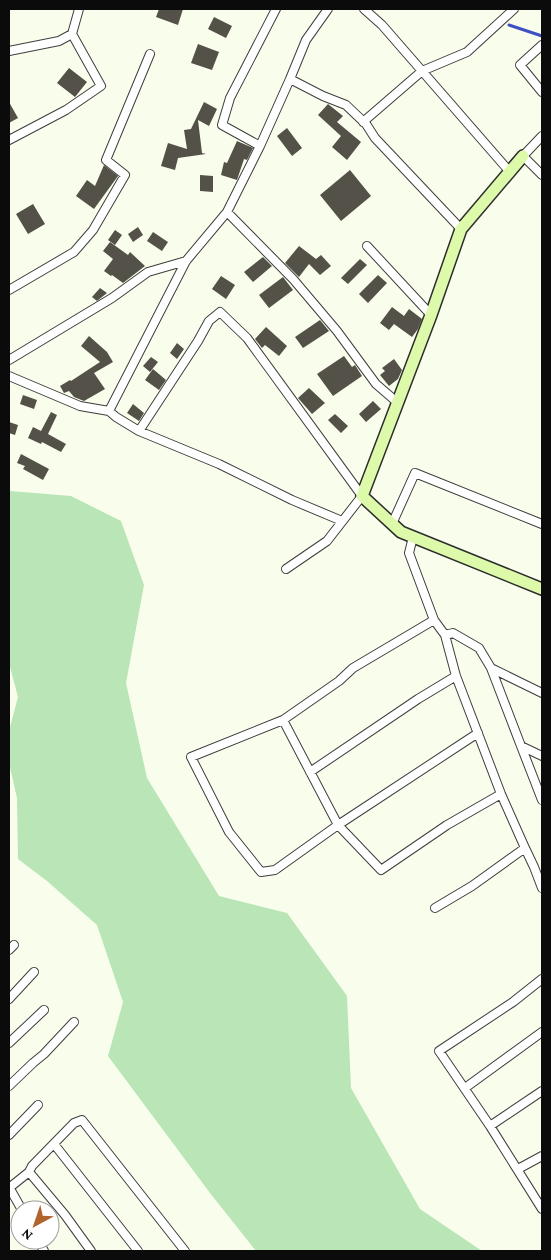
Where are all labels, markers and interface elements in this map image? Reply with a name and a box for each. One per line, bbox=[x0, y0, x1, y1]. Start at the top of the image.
north arrow bbox=[10, 1200, 60, 1250]
text: N bbox=[17, 1225, 35, 1244]

